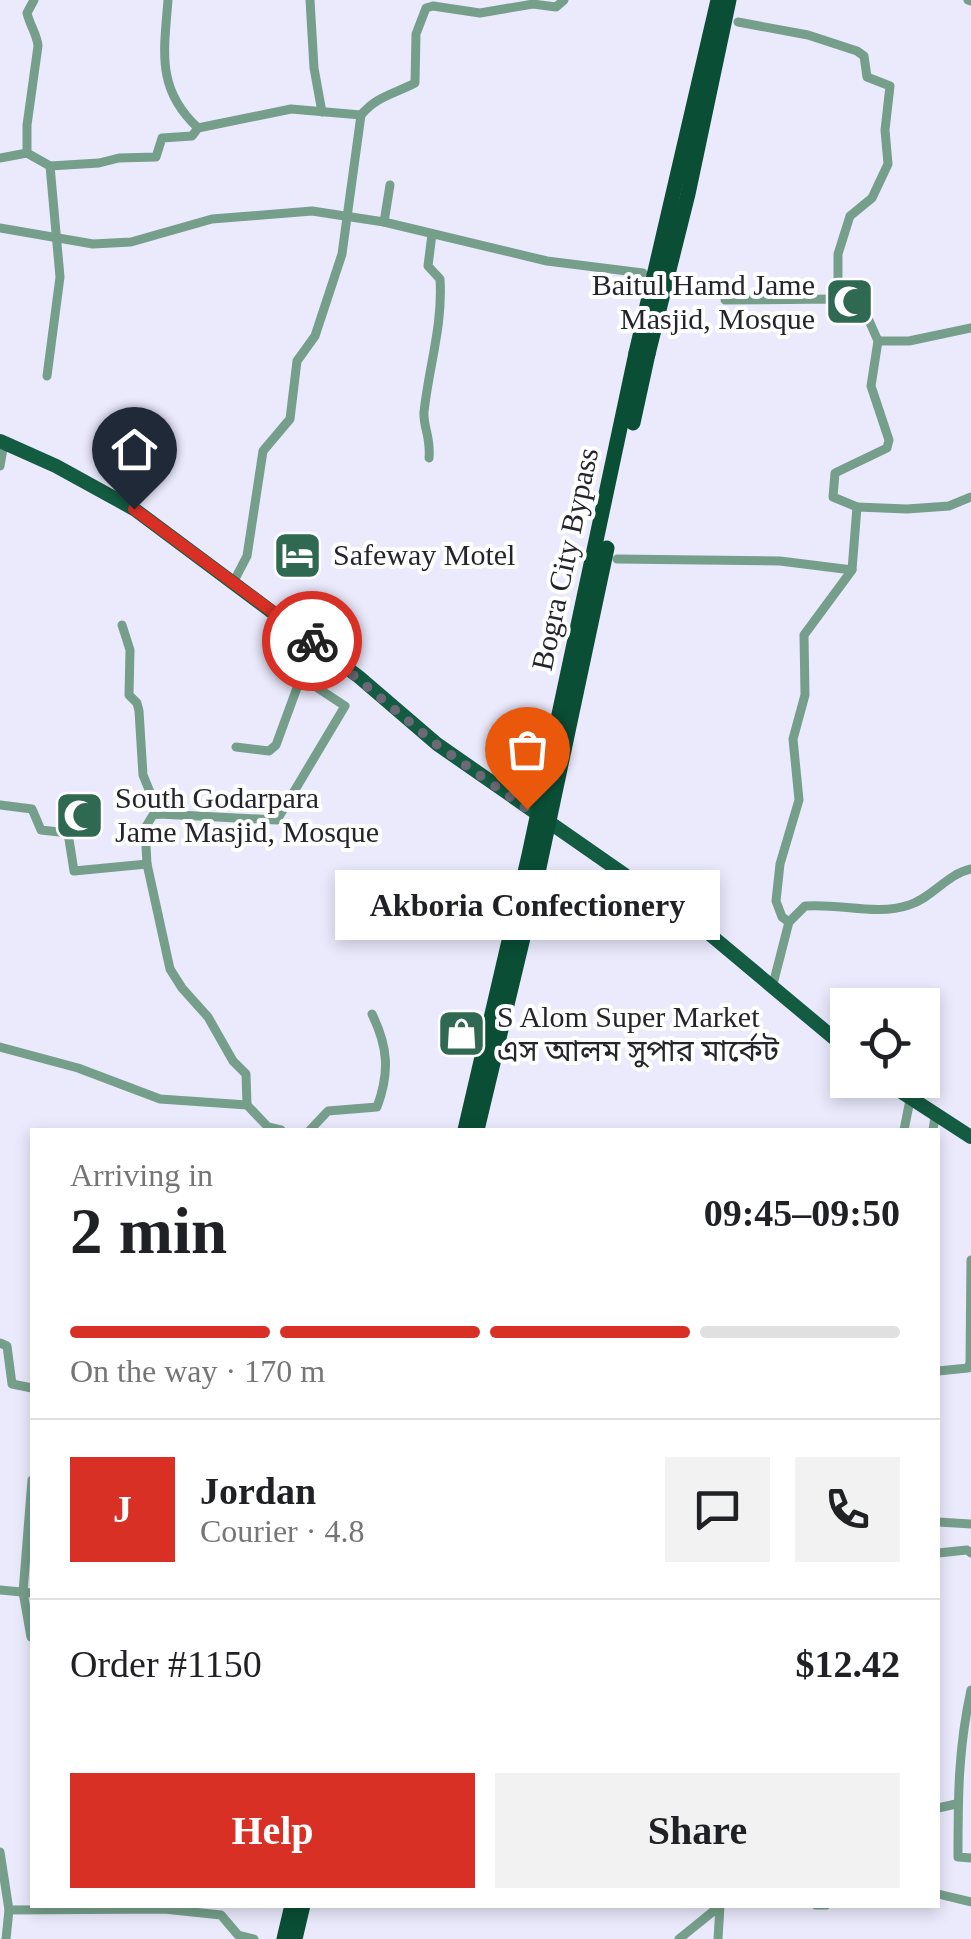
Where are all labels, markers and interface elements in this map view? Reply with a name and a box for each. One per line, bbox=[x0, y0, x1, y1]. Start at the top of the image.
place label: Baitul Hamd Jame Masjid, Mosque bbox=[592, 268, 815, 335]
mosque icon: Baitul Hamd Jame Masjid, Mosque bbox=[824, 276, 876, 328]
pin bbox=[92, 407, 177, 510]
icon: home bbox=[107, 422, 162, 477]
street label: Bogra City Bypass bbox=[525, 445, 604, 673]
hotel icon: Safeway Motel bbox=[272, 529, 324, 581]
place label: Safeway Motel bbox=[333, 538, 515, 571]
courier bbox=[262, 591, 362, 691]
icon: bike bbox=[285, 614, 340, 669]
pin bbox=[485, 707, 570, 810]
icon: bag bbox=[500, 722, 555, 777]
place label: South Godarpara Jame Masjid, Mosque bbox=[115, 781, 379, 848]
mosque icon: South Godarpara Jame Masjid, Mosque bbox=[54, 789, 106, 841]
callout: Akboria Confectionery bbox=[334, 869, 720, 939]
text: Akboria Confectionery bbox=[370, 887, 685, 923]
map controls bbox=[830, 988, 940, 1098]
button: locate bbox=[830, 988, 940, 1098]
place label: S Alom Super Market এস আলম সুপার মার্কেট bbox=[497, 1000, 780, 1068]
shop icon: S Alom Super Market এস আলম সুপার মার্কেট bbox=[436, 1008, 488, 1060]
text: Arriving in bbox=[70, 1157, 213, 1193]
text: 09:45–09:50 bbox=[704, 1192, 900, 1234]
text: 2 min bbox=[70, 1195, 227, 1267]
text: On the way · 170 m bbox=[70, 1353, 325, 1389]
button: chat bbox=[665, 1457, 770, 1562]
button: phone bbox=[795, 1457, 900, 1562]
text: Jordan bbox=[200, 1470, 316, 1512]
text: J bbox=[113, 1488, 132, 1530]
text: Courier · 4.8 bbox=[200, 1513, 364, 1549]
text: Order #1150 bbox=[70, 1643, 262, 1685]
text: $12.42 bbox=[796, 1643, 900, 1685]
button: Help bbox=[70, 1773, 475, 1888]
button: Share bbox=[495, 1773, 900, 1888]

